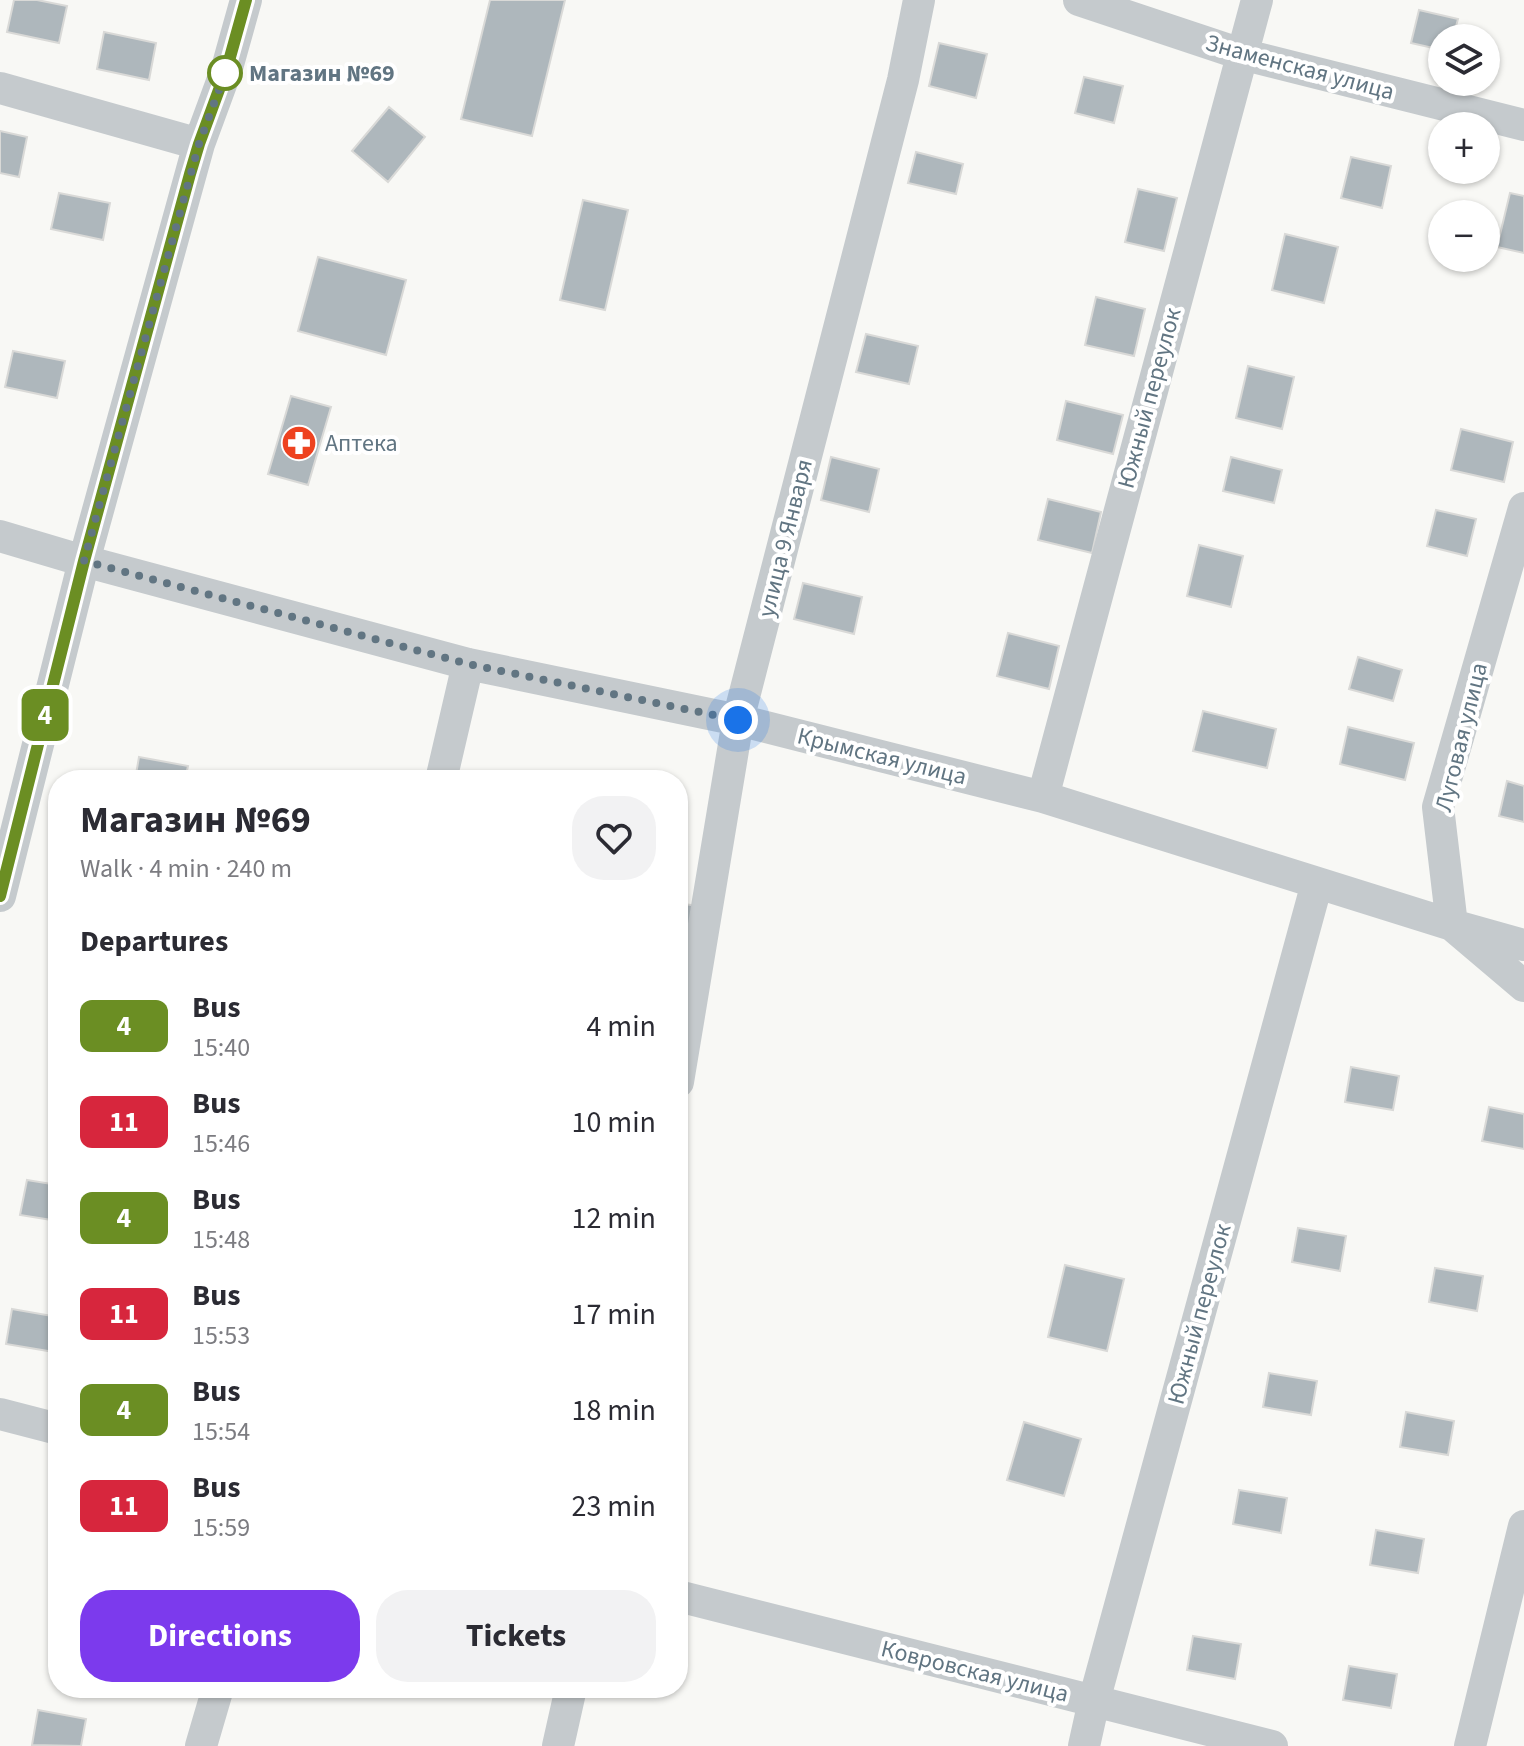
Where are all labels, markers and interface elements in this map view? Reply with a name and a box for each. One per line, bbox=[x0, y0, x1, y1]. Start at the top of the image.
map controls bbox=[1428, 24, 1500, 272]
button: layers bbox=[1428, 24, 1500, 96]
street label: Знаменская улица bbox=[1202, 25, 1398, 110]
marker: Магазин №69 bbox=[208, 56, 242, 90]
place label: Магазин №69 bbox=[249, 56, 395, 91]
button: + bbox=[1428, 112, 1500, 184]
button: − bbox=[1428, 200, 1500, 272]
street label: Южный переулок bbox=[1109, 304, 1190, 492]
pharmacy icon: Аптека bbox=[280, 424, 318, 462]
place label: Аптека bbox=[325, 426, 398, 461]
street label: улица 9 Января bbox=[749, 455, 822, 621]
street label: Луговая улица bbox=[1426, 659, 1497, 815]
line badge: 4 bbox=[19, 689, 71, 741]
text: 4 bbox=[38, 695, 52, 735]
your location bbox=[718, 700, 758, 740]
street label: Крымская улица bbox=[794, 719, 970, 794]
text: Магазин №69 bbox=[80, 793, 311, 847]
button: heart bbox=[572, 796, 656, 880]
text: Walk · 4 min · 240 m bbox=[80, 850, 292, 887]
text: Departures bbox=[80, 920, 228, 963]
text: Bus bbox=[192, 986, 240, 1029]
text: 4 min bbox=[586, 1005, 656, 1048]
text: 4 bbox=[117, 1006, 131, 1046]
text: 15:40 bbox=[192, 1029, 250, 1066]
text: Bus bbox=[192, 1082, 240, 1125]
text: 10 min bbox=[572, 1101, 656, 1144]
text: 11 bbox=[109, 1102, 139, 1142]
text: 15:46 bbox=[192, 1125, 250, 1162]
text: Bus bbox=[192, 1178, 240, 1221]
text: 12 min bbox=[572, 1197, 656, 1240]
text: 4 bbox=[117, 1198, 131, 1238]
street label: Южный переулок bbox=[1159, 1220, 1240, 1408]
text: 15:48 bbox=[192, 1221, 250, 1258]
text: Bus bbox=[192, 1274, 240, 1317]
text: 17 min bbox=[572, 1293, 656, 1336]
text: 11 bbox=[109, 1294, 139, 1334]
text: 15:53 bbox=[192, 1317, 250, 1354]
text: Bus bbox=[192, 1370, 240, 1413]
text: 18 min bbox=[572, 1389, 656, 1432]
text: 4 bbox=[117, 1390, 131, 1430]
text: 15:54 bbox=[192, 1413, 250, 1450]
text: Bus bbox=[192, 1466, 240, 1509]
text: 23 min bbox=[572, 1485, 656, 1528]
text: 11 bbox=[109, 1486, 139, 1526]
text: 15:59 bbox=[192, 1509, 250, 1546]
button: Directions bbox=[80, 1590, 360, 1682]
button: Tickets bbox=[376, 1590, 656, 1682]
street label: Ковровская улица bbox=[877, 1631, 1072, 1712]

